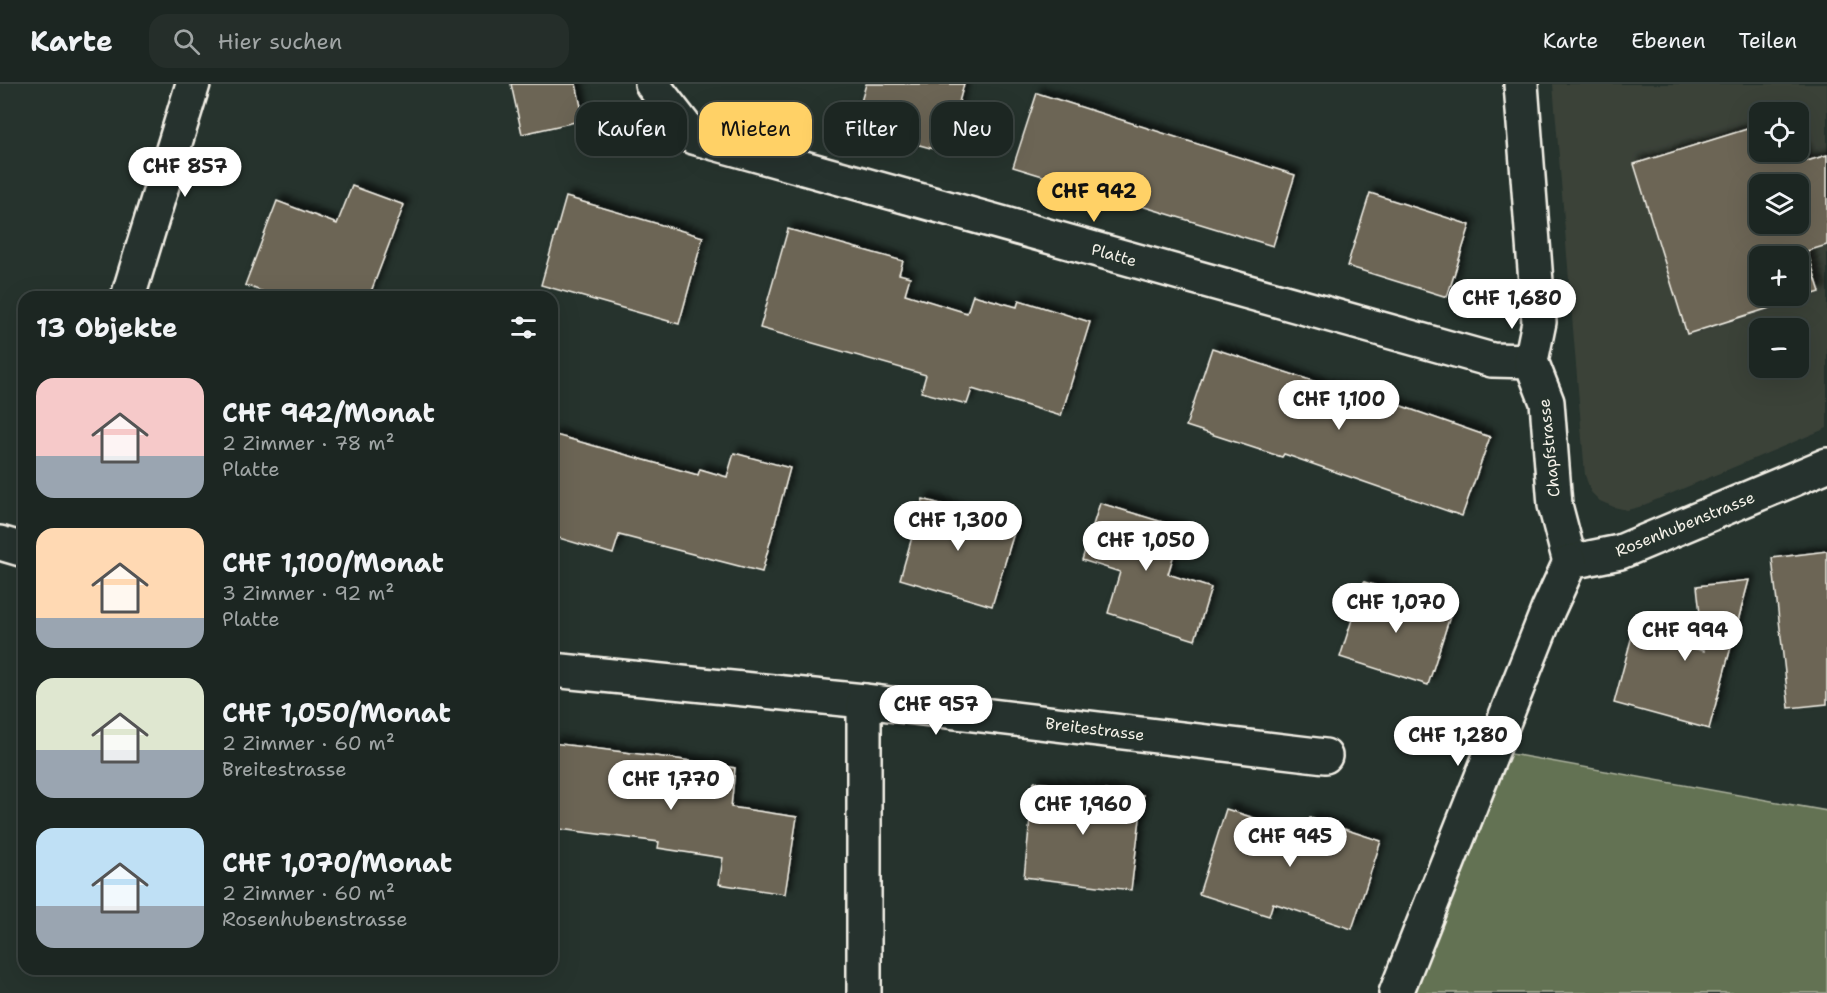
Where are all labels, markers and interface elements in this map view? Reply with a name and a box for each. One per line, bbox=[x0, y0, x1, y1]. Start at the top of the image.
search box bbox=[149, 14, 569, 68]
text: Karte bbox=[30, 22, 113, 60]
icon: search bbox=[170, 25, 203, 58]
text: Hier suchen bbox=[218, 27, 342, 56]
text: Karte bbox=[1543, 27, 1598, 55]
text: Ebenen bbox=[1631, 27, 1706, 55]
text: Teilen bbox=[1739, 27, 1797, 55]
chip: Kaufen bbox=[576, 102, 687, 156]
chip: Mieten bbox=[699, 102, 812, 156]
chip: Filter bbox=[824, 102, 919, 156]
chip: Neu bbox=[931, 102, 1013, 156]
map controls bbox=[1749, 102, 1809, 378]
button: locate bbox=[1749, 102, 1809, 162]
pin: CHF 857 bbox=[130, 147, 240, 198]
text: CHF 857 bbox=[142, 153, 228, 179]
pin: CHF 942 bbox=[1039, 172, 1149, 223]
button: layers bbox=[1749, 174, 1809, 234]
text: CHF 942 bbox=[1051, 178, 1137, 204]
street label: Platte bbox=[1089, 239, 1139, 271]
button: + bbox=[1749, 246, 1809, 306]
pin: CHF 1,680 bbox=[1443, 279, 1581, 330]
text: CHF 1,680 bbox=[1462, 285, 1562, 311]
text: 13 Objekte bbox=[36, 310, 178, 345]
icon: filters bbox=[507, 311, 540, 344]
button: − bbox=[1749, 318, 1809, 378]
pin: CHF 1,100 bbox=[1270, 380, 1408, 431]
text: CHF 1,100 bbox=[1292, 386, 1386, 412]
text: CHF 942/Monat bbox=[222, 395, 435, 430]
street label: Chapfstrasse bbox=[1533, 398, 1565, 498]
icon: home bbox=[84, 402, 156, 474]
text: 2 Zimmer · 78 m² bbox=[222, 430, 395, 456]
text: Platte bbox=[222, 456, 280, 482]
street label: Rosenhubenstrasse bbox=[1612, 486, 1758, 562]
pin: CHF 1,300 bbox=[889, 501, 1027, 552]
text: CHF 1,300 bbox=[908, 507, 1008, 533]
pin: CHF 1,050 bbox=[1077, 521, 1215, 572]
text: CHF 1,050 bbox=[1097, 527, 1195, 553]
text: CHF 1,100/Monat bbox=[222, 545, 444, 580]
icon: home bbox=[84, 552, 156, 624]
text: 3 Zimmer · 92 m² bbox=[222, 580, 394, 606]
pin: CHF 1,070 bbox=[1327, 583, 1465, 634]
text: CHF 1,070 bbox=[1346, 589, 1446, 615]
text: Platte bbox=[222, 606, 280, 632]
pin: CHF 994 bbox=[1630, 611, 1740, 662]
text: CHF 994 bbox=[1642, 617, 1728, 643]
pin: CHF 957 bbox=[881, 685, 991, 736]
text: CHF 957 bbox=[893, 691, 979, 717]
text: CHF 1,050/Monat bbox=[222, 695, 451, 730]
icon: home bbox=[84, 702, 156, 774]
street label: Breitestrasse bbox=[1044, 713, 1146, 745]
pin: CHF 1,280 bbox=[1389, 716, 1527, 767]
text: CHF 1,280 bbox=[1408, 722, 1508, 748]
text: 2 Zimmer · 60 m² bbox=[222, 730, 395, 756]
text: Breitestrasse bbox=[222, 756, 347, 782]
pin: CHF 1,770 bbox=[602, 760, 740, 811]
text: CHF 1,770 bbox=[622, 766, 720, 792]
pin: CHF 1,960 bbox=[1014, 785, 1152, 836]
text: CHF 1,960 bbox=[1034, 791, 1132, 817]
pin: CHF 945 bbox=[1235, 817, 1345, 868]
text: CHF 945 bbox=[1248, 823, 1332, 849]
text: CHF 1,070/Monat bbox=[222, 845, 452, 880]
icon: home bbox=[84, 852, 156, 924]
text: 2 Zimmer · 60 m² bbox=[222, 880, 395, 906]
text: Rosenhubenstrasse bbox=[222, 906, 408, 932]

